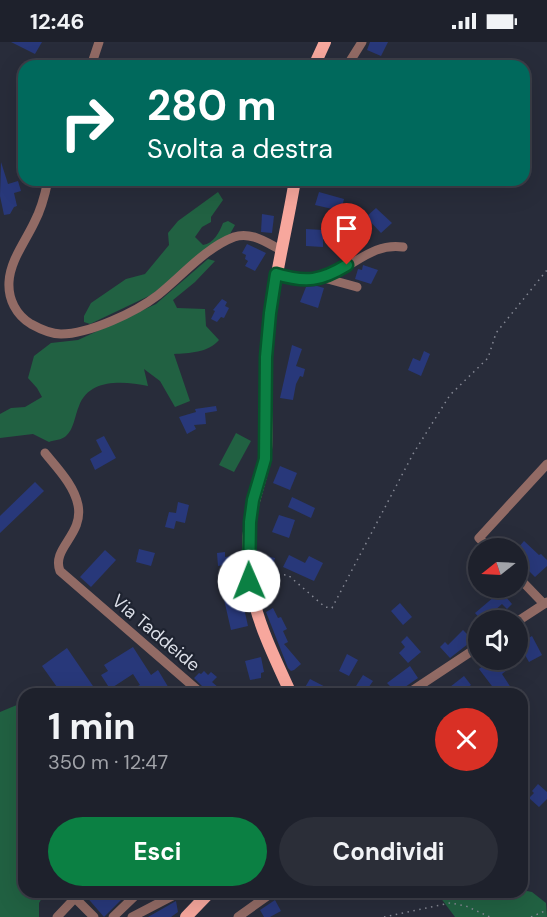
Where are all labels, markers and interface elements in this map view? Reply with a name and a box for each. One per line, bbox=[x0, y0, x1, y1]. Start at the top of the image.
text: 12:46 bbox=[30, 7, 85, 36]
text: 280 m bbox=[147, 78, 277, 133]
icon: right bbox=[48, 84, 126, 162]
text: Svolta a destra bbox=[147, 131, 333, 166]
pin bbox=[321, 203, 372, 265]
icon: arrive bbox=[330, 212, 363, 245]
north arrow bbox=[468, 538, 528, 598]
map controls bbox=[468, 538, 528, 670]
position arrow bbox=[217, 549, 281, 613]
street label: Via Taddeide bbox=[107, 589, 205, 677]
button: sound bbox=[468, 610, 528, 670]
text: 1 min bbox=[48, 703, 136, 750]
button: close bbox=[435, 708, 498, 771]
text: 350 m · 12:47 bbox=[48, 749, 168, 775]
button: Esci bbox=[48, 817, 267, 886]
button: Condividi bbox=[279, 817, 498, 886]

